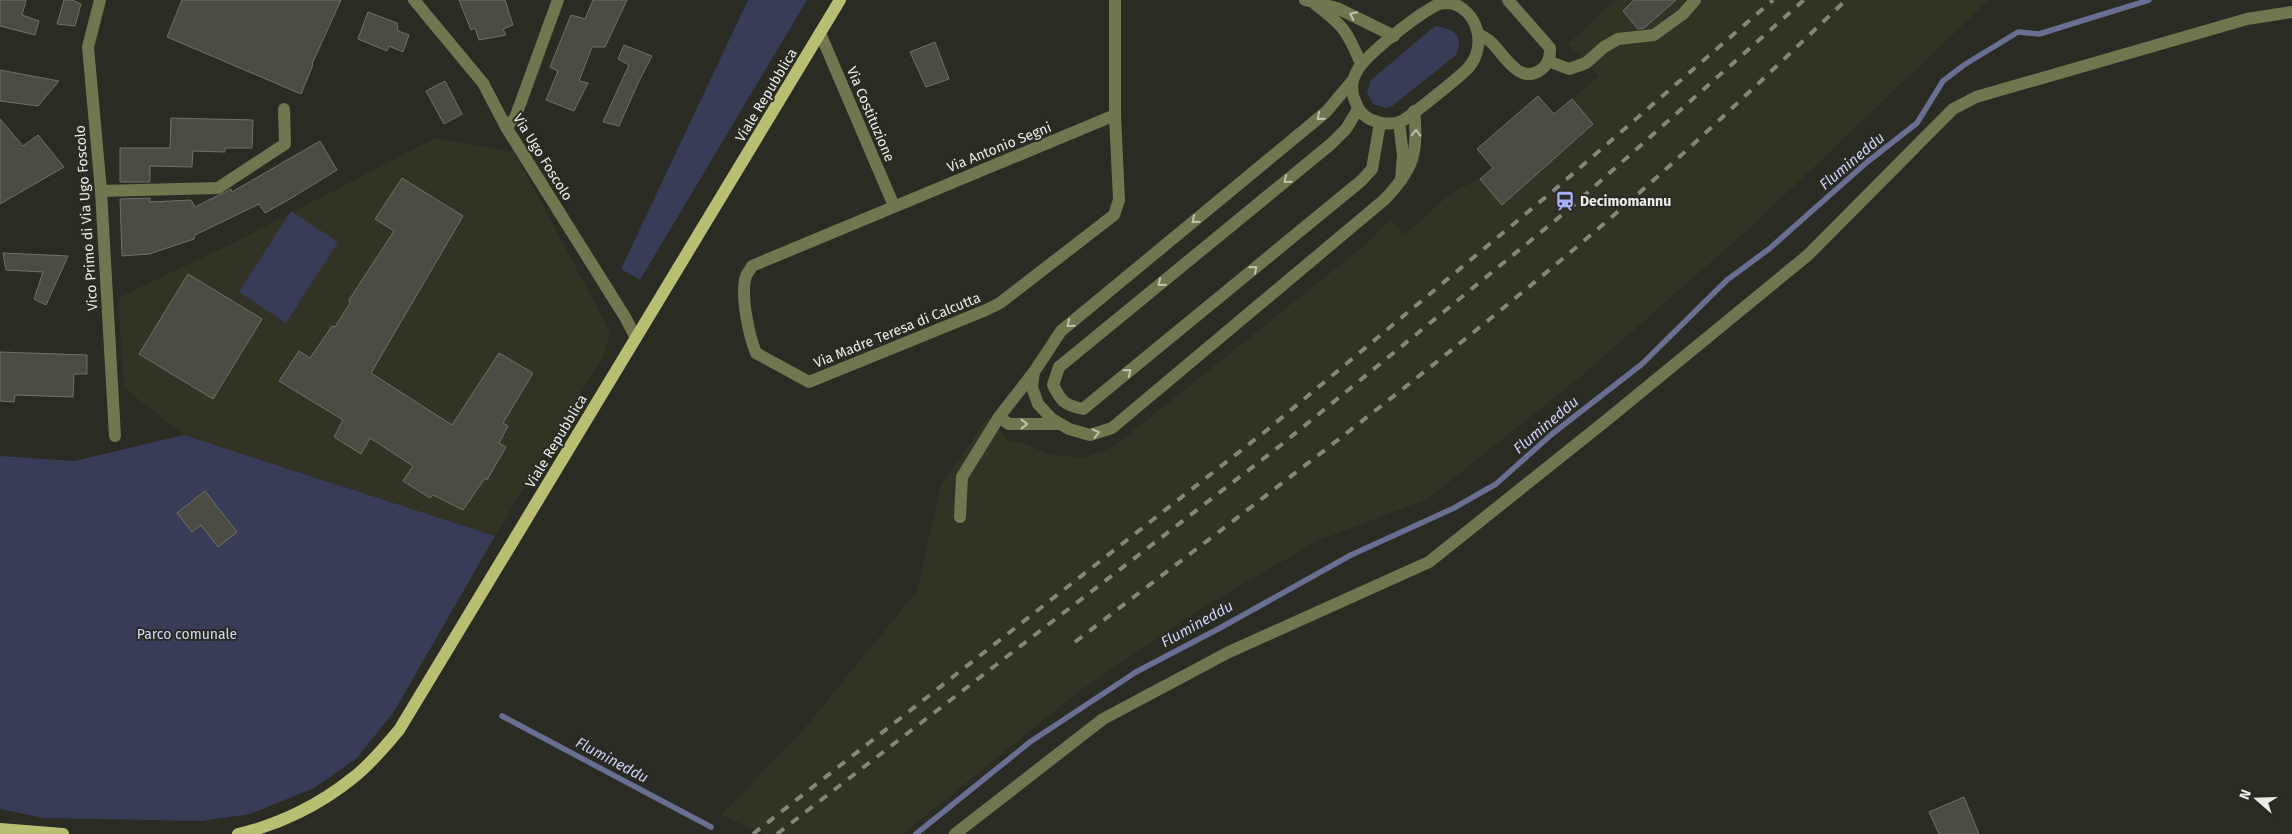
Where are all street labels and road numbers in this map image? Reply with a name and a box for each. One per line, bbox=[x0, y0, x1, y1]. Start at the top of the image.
street label: Viale Repubblica bbox=[732, 46, 801, 145]
street label: Via Costituzione bbox=[843, 64, 898, 164]
street label: Via Ugo Foscolo bbox=[509, 111, 576, 204]
street label: Via Antonio Segni bbox=[945, 119, 1054, 176]
street label: Vico Primo di Via Ugo Foscolo bbox=[72, 124, 101, 311]
street label: Via Madre Teresa di Calcutta bbox=[811, 289, 983, 372]
street label: Viale Repubblica bbox=[522, 392, 591, 491]

